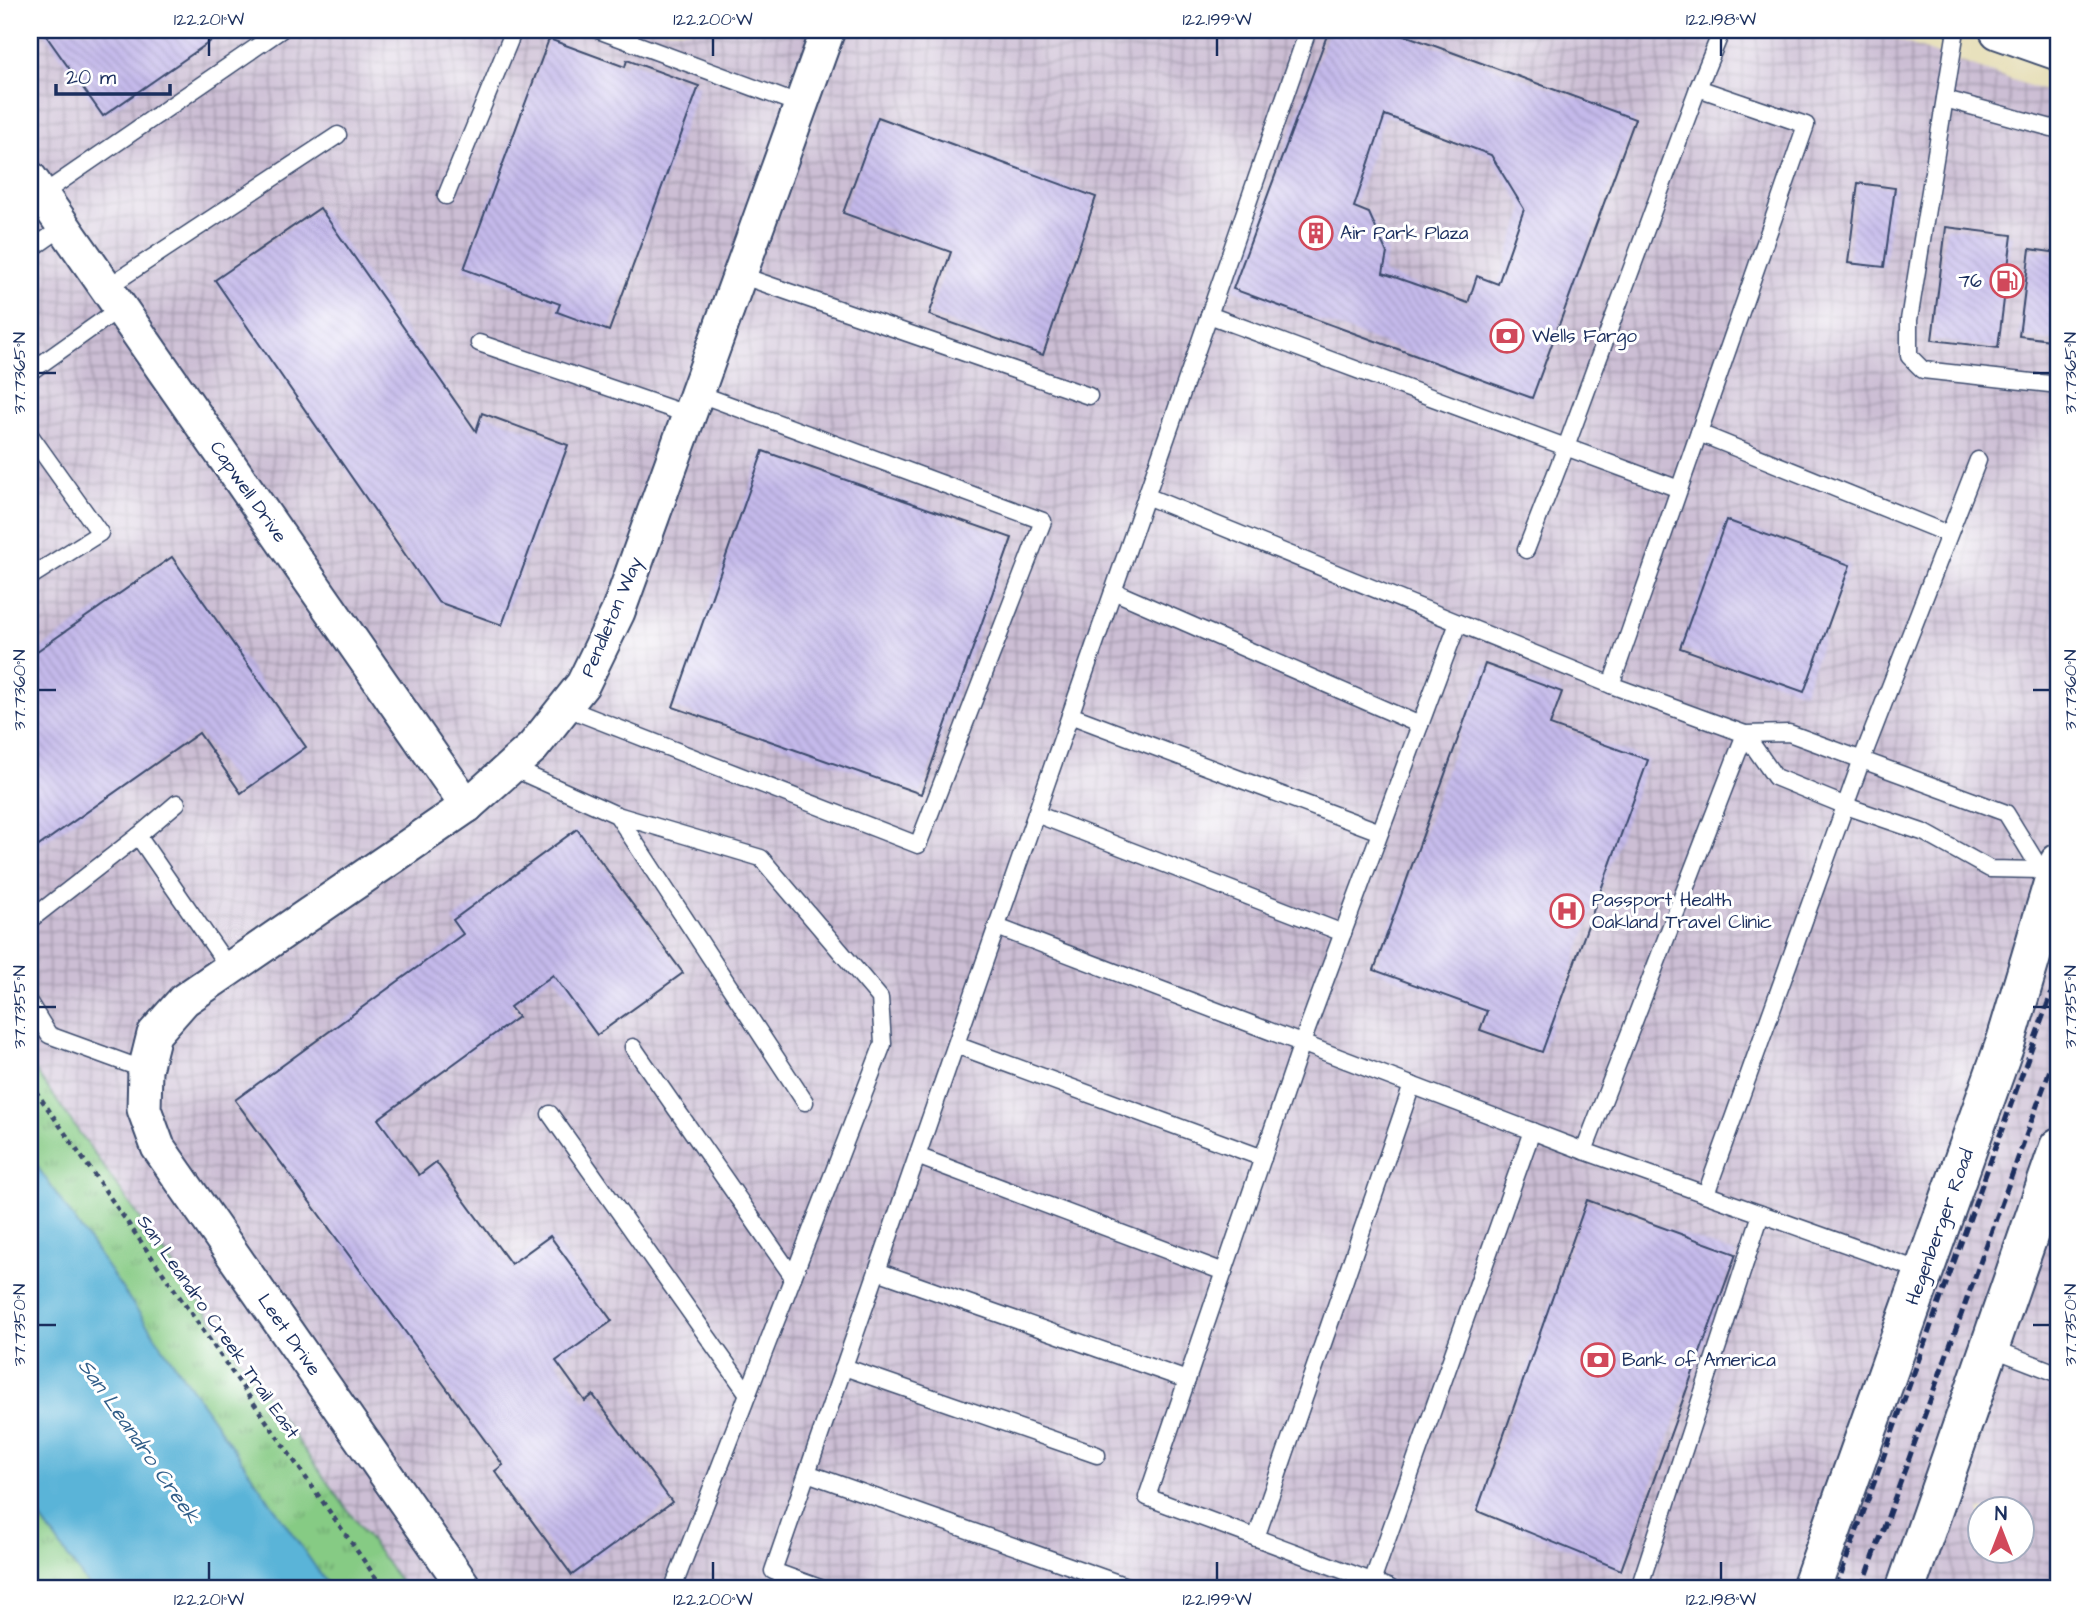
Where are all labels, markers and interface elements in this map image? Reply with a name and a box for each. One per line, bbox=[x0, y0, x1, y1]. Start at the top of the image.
text: 122.201°W bbox=[174, 7, 244, 32]
text: 122.200°W bbox=[673, 7, 753, 32]
text: 122.199°W bbox=[1182, 7, 1252, 32]
text: 122.198°W bbox=[1686, 7, 1756, 32]
scale bar bbox=[56, 52, 170, 96]
text: 20 m bbox=[66, 63, 117, 92]
building icon: Air Park Plaza bbox=[1297, 214, 1335, 252]
place label: Air Park Plaza bbox=[1340, 220, 1469, 247]
fuel station icon: 76 bbox=[1988, 262, 2026, 300]
place label: 76 bbox=[1958, 268, 1982, 295]
bank icon: Wells Fargo bbox=[1488, 317, 1526, 355]
place label: Wells Fargo bbox=[1532, 323, 1637, 351]
text: 37.7365°N bbox=[7, 332, 32, 414]
text: 37.7365°N bbox=[2058, 332, 2083, 414]
street label: Capwell Drive bbox=[203, 436, 293, 548]
street label: Pendleton Way bbox=[574, 552, 651, 682]
text: 37.7360°N bbox=[7, 650, 32, 730]
text: 37.7360°N bbox=[2058, 650, 2083, 730]
place label: Passport Health Oakland Travel Clinic bbox=[1592, 887, 1772, 936]
hospital icon: Passport Health Oakland Travel Clinic bbox=[1548, 892, 1586, 930]
text: 37.7355°N bbox=[7, 965, 32, 1049]
text: 37.7355°N bbox=[2058, 965, 2083, 1049]
street label: Hegenberger Road bbox=[1899, 1145, 1982, 1309]
street label: San Leandro Creek Trail East bbox=[132, 1211, 304, 1443]
text: 37.7350°N bbox=[7, 1284, 32, 1366]
text: 37.7350°N bbox=[2058, 1284, 2083, 1366]
street label: Leet Drive bbox=[251, 1288, 327, 1382]
bank icon: Bank of America bbox=[1579, 1341, 1617, 1379]
place label: Bank of America bbox=[1622, 1347, 1776, 1374]
water label: San Leandro Creek bbox=[73, 1354, 205, 1528]
north arrow bbox=[1966, 1496, 2036, 1566]
text: N bbox=[1995, 1501, 2007, 1528]
text: 122.201°W bbox=[174, 1587, 244, 1612]
text: 122.200°W bbox=[673, 1587, 753, 1612]
text: 122.199°W bbox=[1182, 1587, 1252, 1612]
text: 122.198°W bbox=[1686, 1587, 1756, 1612]

